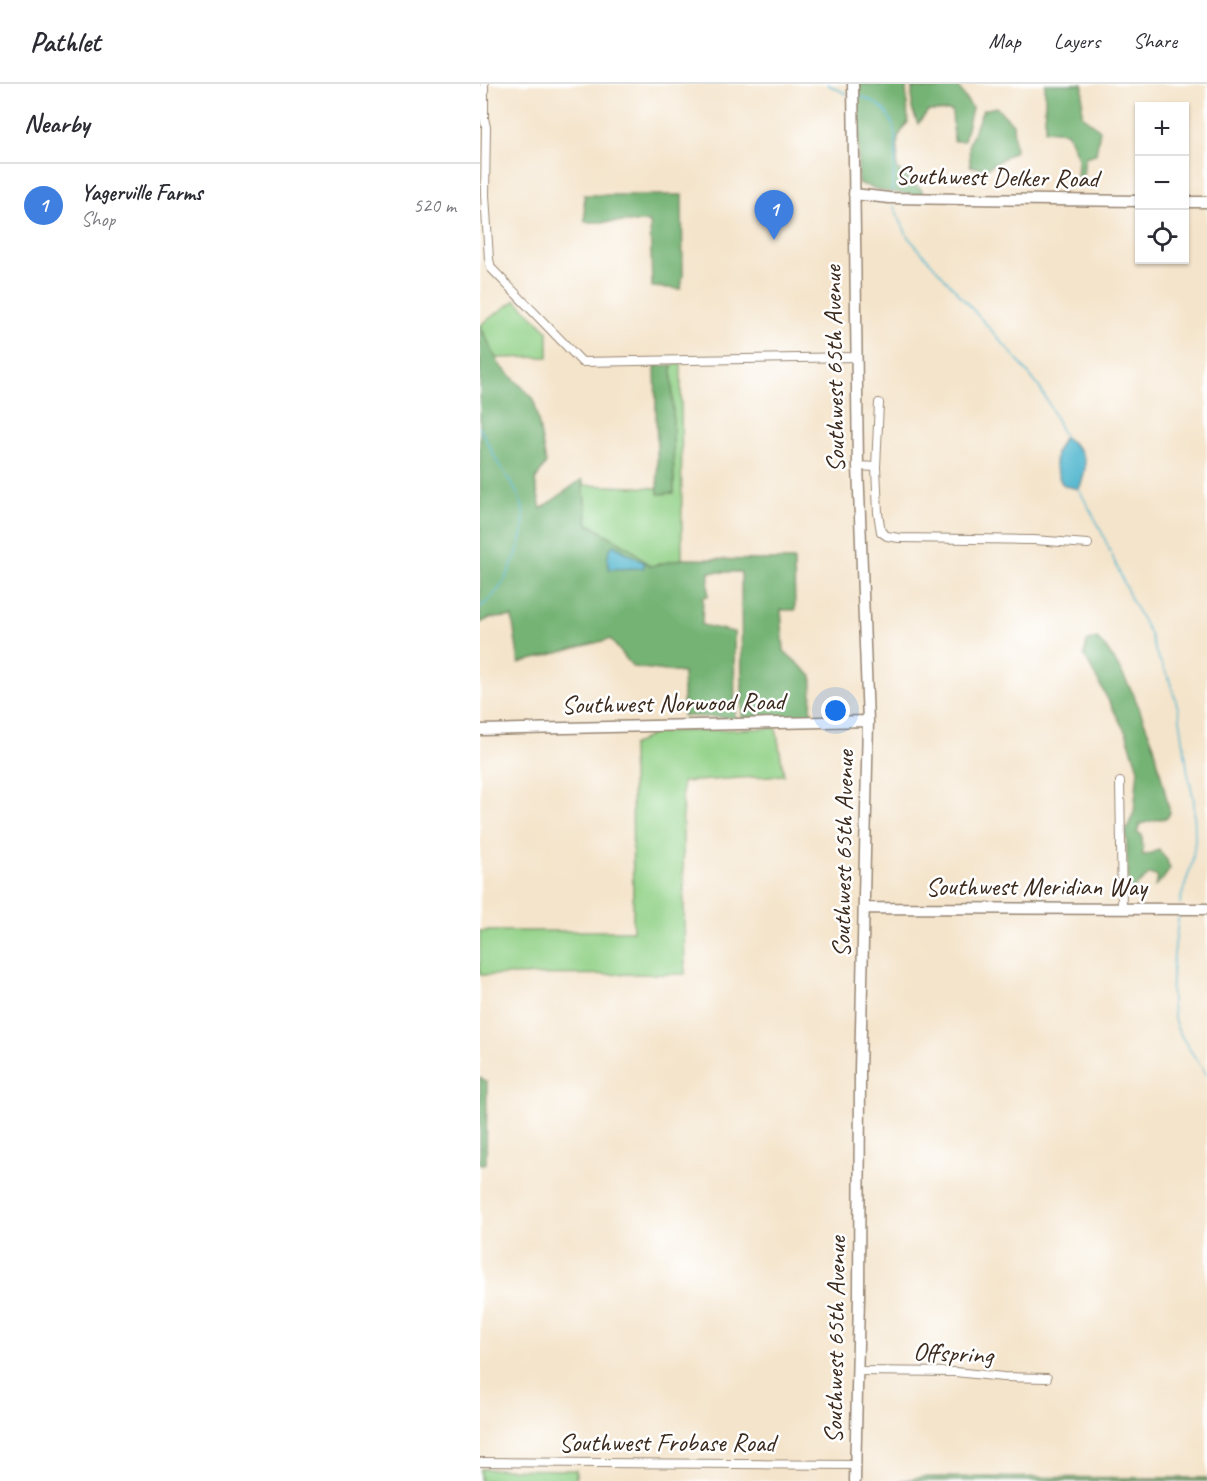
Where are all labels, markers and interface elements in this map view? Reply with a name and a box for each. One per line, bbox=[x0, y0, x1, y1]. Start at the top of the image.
text: Pathlet bbox=[30, 24, 100, 59]
text: Map bbox=[988, 28, 1021, 54]
text: Layers bbox=[1054, 28, 1100, 54]
text: Share bbox=[1133, 28, 1177, 54]
map controls bbox=[1135, 102, 1189, 264]
button: + bbox=[1135, 102, 1189, 156]
text: Nearby bbox=[24, 107, 89, 140]
button: − bbox=[1135, 156, 1189, 210]
street label: Southwest Delker Road bbox=[895, 159, 1103, 195]
text: Yagerville Farms bbox=[81, 179, 203, 207]
pin: 1 bbox=[754, 190, 794, 240]
text: 1 bbox=[39, 193, 48, 218]
text: 520 m bbox=[413, 193, 456, 218]
text: Shop bbox=[81, 207, 115, 232]
button: locate bbox=[1135, 210, 1189, 264]
street label: Southwest 65th Avenue bbox=[816, 264, 852, 473]
street label: Southwest Norwood Road bbox=[561, 684, 789, 721]
your location bbox=[821, 696, 850, 725]
street label: Southwest 65th Avenue bbox=[825, 749, 861, 958]
street label: Southwest Meridian Way bbox=[925, 870, 1149, 903]
street label: Southwest 65th Avenue bbox=[817, 1235, 853, 1444]
street label: Offspring bbox=[912, 1334, 995, 1372]
street label: Southwest Frobase Road bbox=[559, 1426, 779, 1459]

